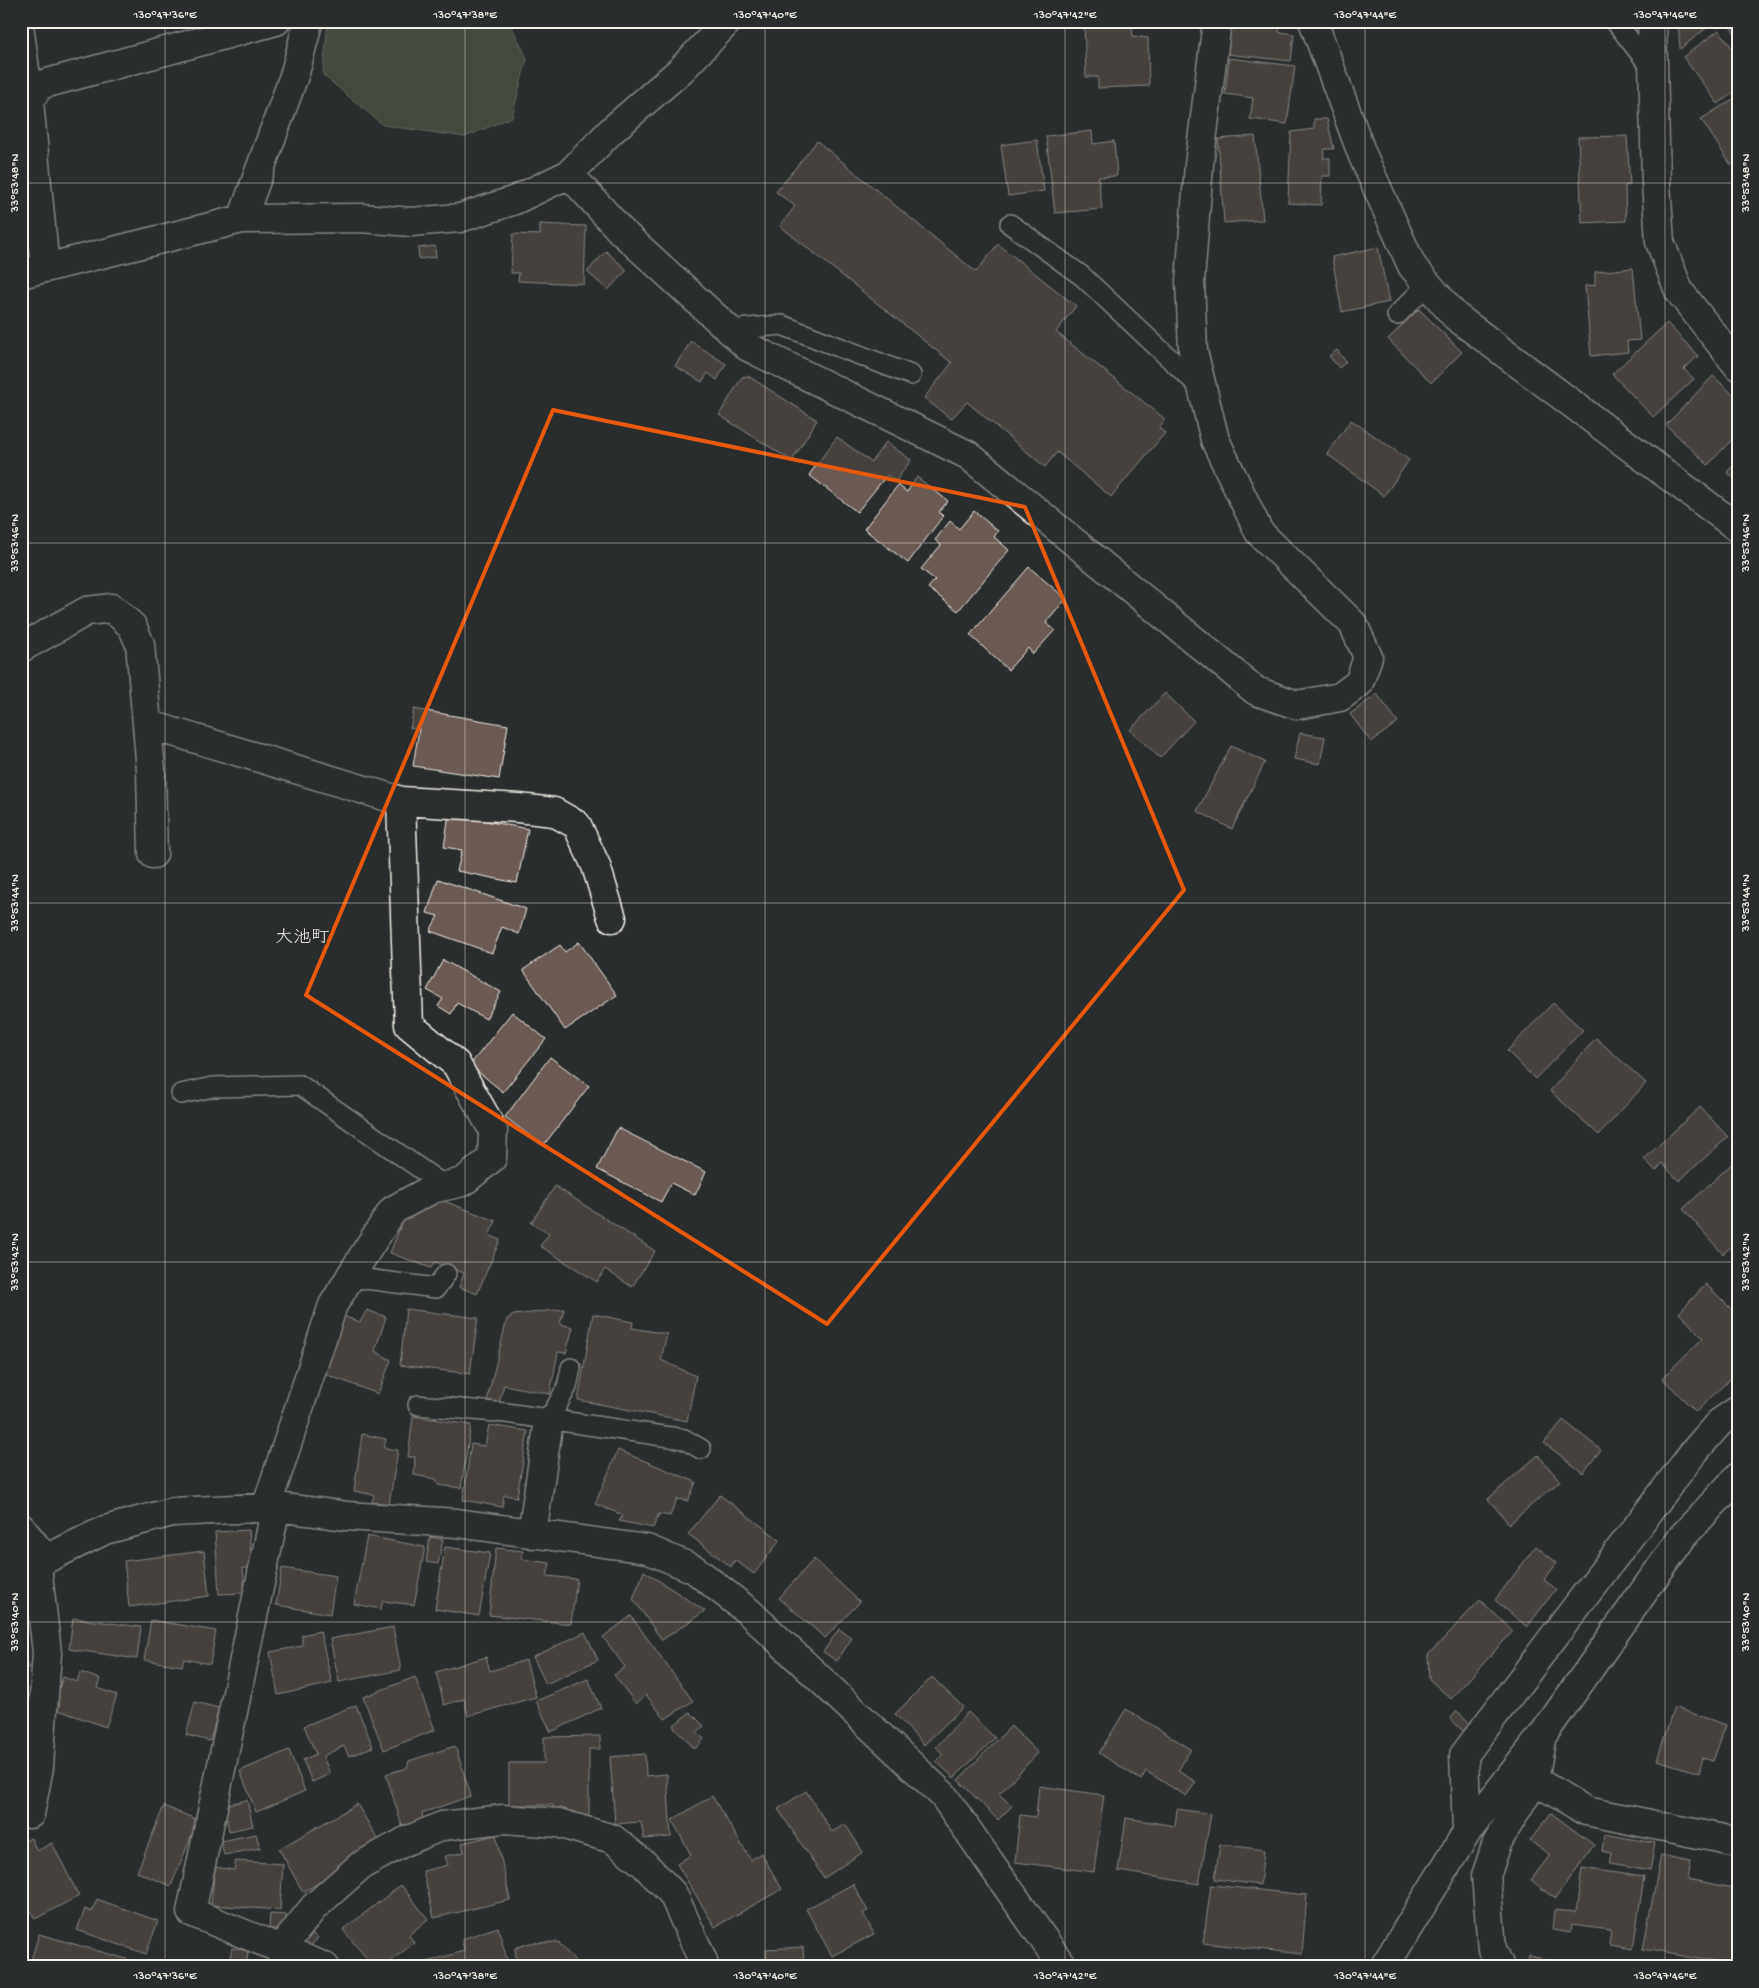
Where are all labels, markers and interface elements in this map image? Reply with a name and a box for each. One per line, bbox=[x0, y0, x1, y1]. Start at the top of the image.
text: 130°47'36"E bbox=[132, 9, 197, 23]
text: 130°47'38"E bbox=[432, 9, 497, 23]
text: 130°47'40"E bbox=[732, 9, 797, 23]
text: 130°47'42"E bbox=[1033, 9, 1097, 23]
text: 130°47'44"E bbox=[1333, 9, 1397, 23]
text: 130°47'46"E bbox=[1633, 9, 1697, 23]
text: 33°53'48"N bbox=[9, 154, 23, 213]
text: 33°53'48"N bbox=[1740, 154, 1754, 213]
text: 33°53'46"N bbox=[9, 514, 23, 573]
text: 33°53'46"N bbox=[1740, 514, 1754, 573]
text: 33°53'44"N bbox=[9, 874, 23, 933]
text: 33°53'44"N bbox=[1740, 874, 1754, 933]
district label: 大池町 bbox=[275, 928, 329, 949]
text: 33°53'42"N bbox=[9, 1233, 23, 1292]
text: 33°53'42"N bbox=[1740, 1233, 1754, 1292]
text: 33°53'40"N bbox=[9, 1592, 23, 1652]
text: 33°53'40"N bbox=[1740, 1592, 1754, 1652]
text: 130°47'36"E bbox=[132, 1970, 197, 1984]
text: 130°47'38"E bbox=[432, 1970, 497, 1984]
text: 130°47'40"E bbox=[732, 1970, 797, 1984]
text: 130°47'42"E bbox=[1033, 1970, 1097, 1984]
text: 130°47'44"E bbox=[1333, 1970, 1397, 1984]
text: 130°47'46"E bbox=[1633, 1970, 1697, 1984]

